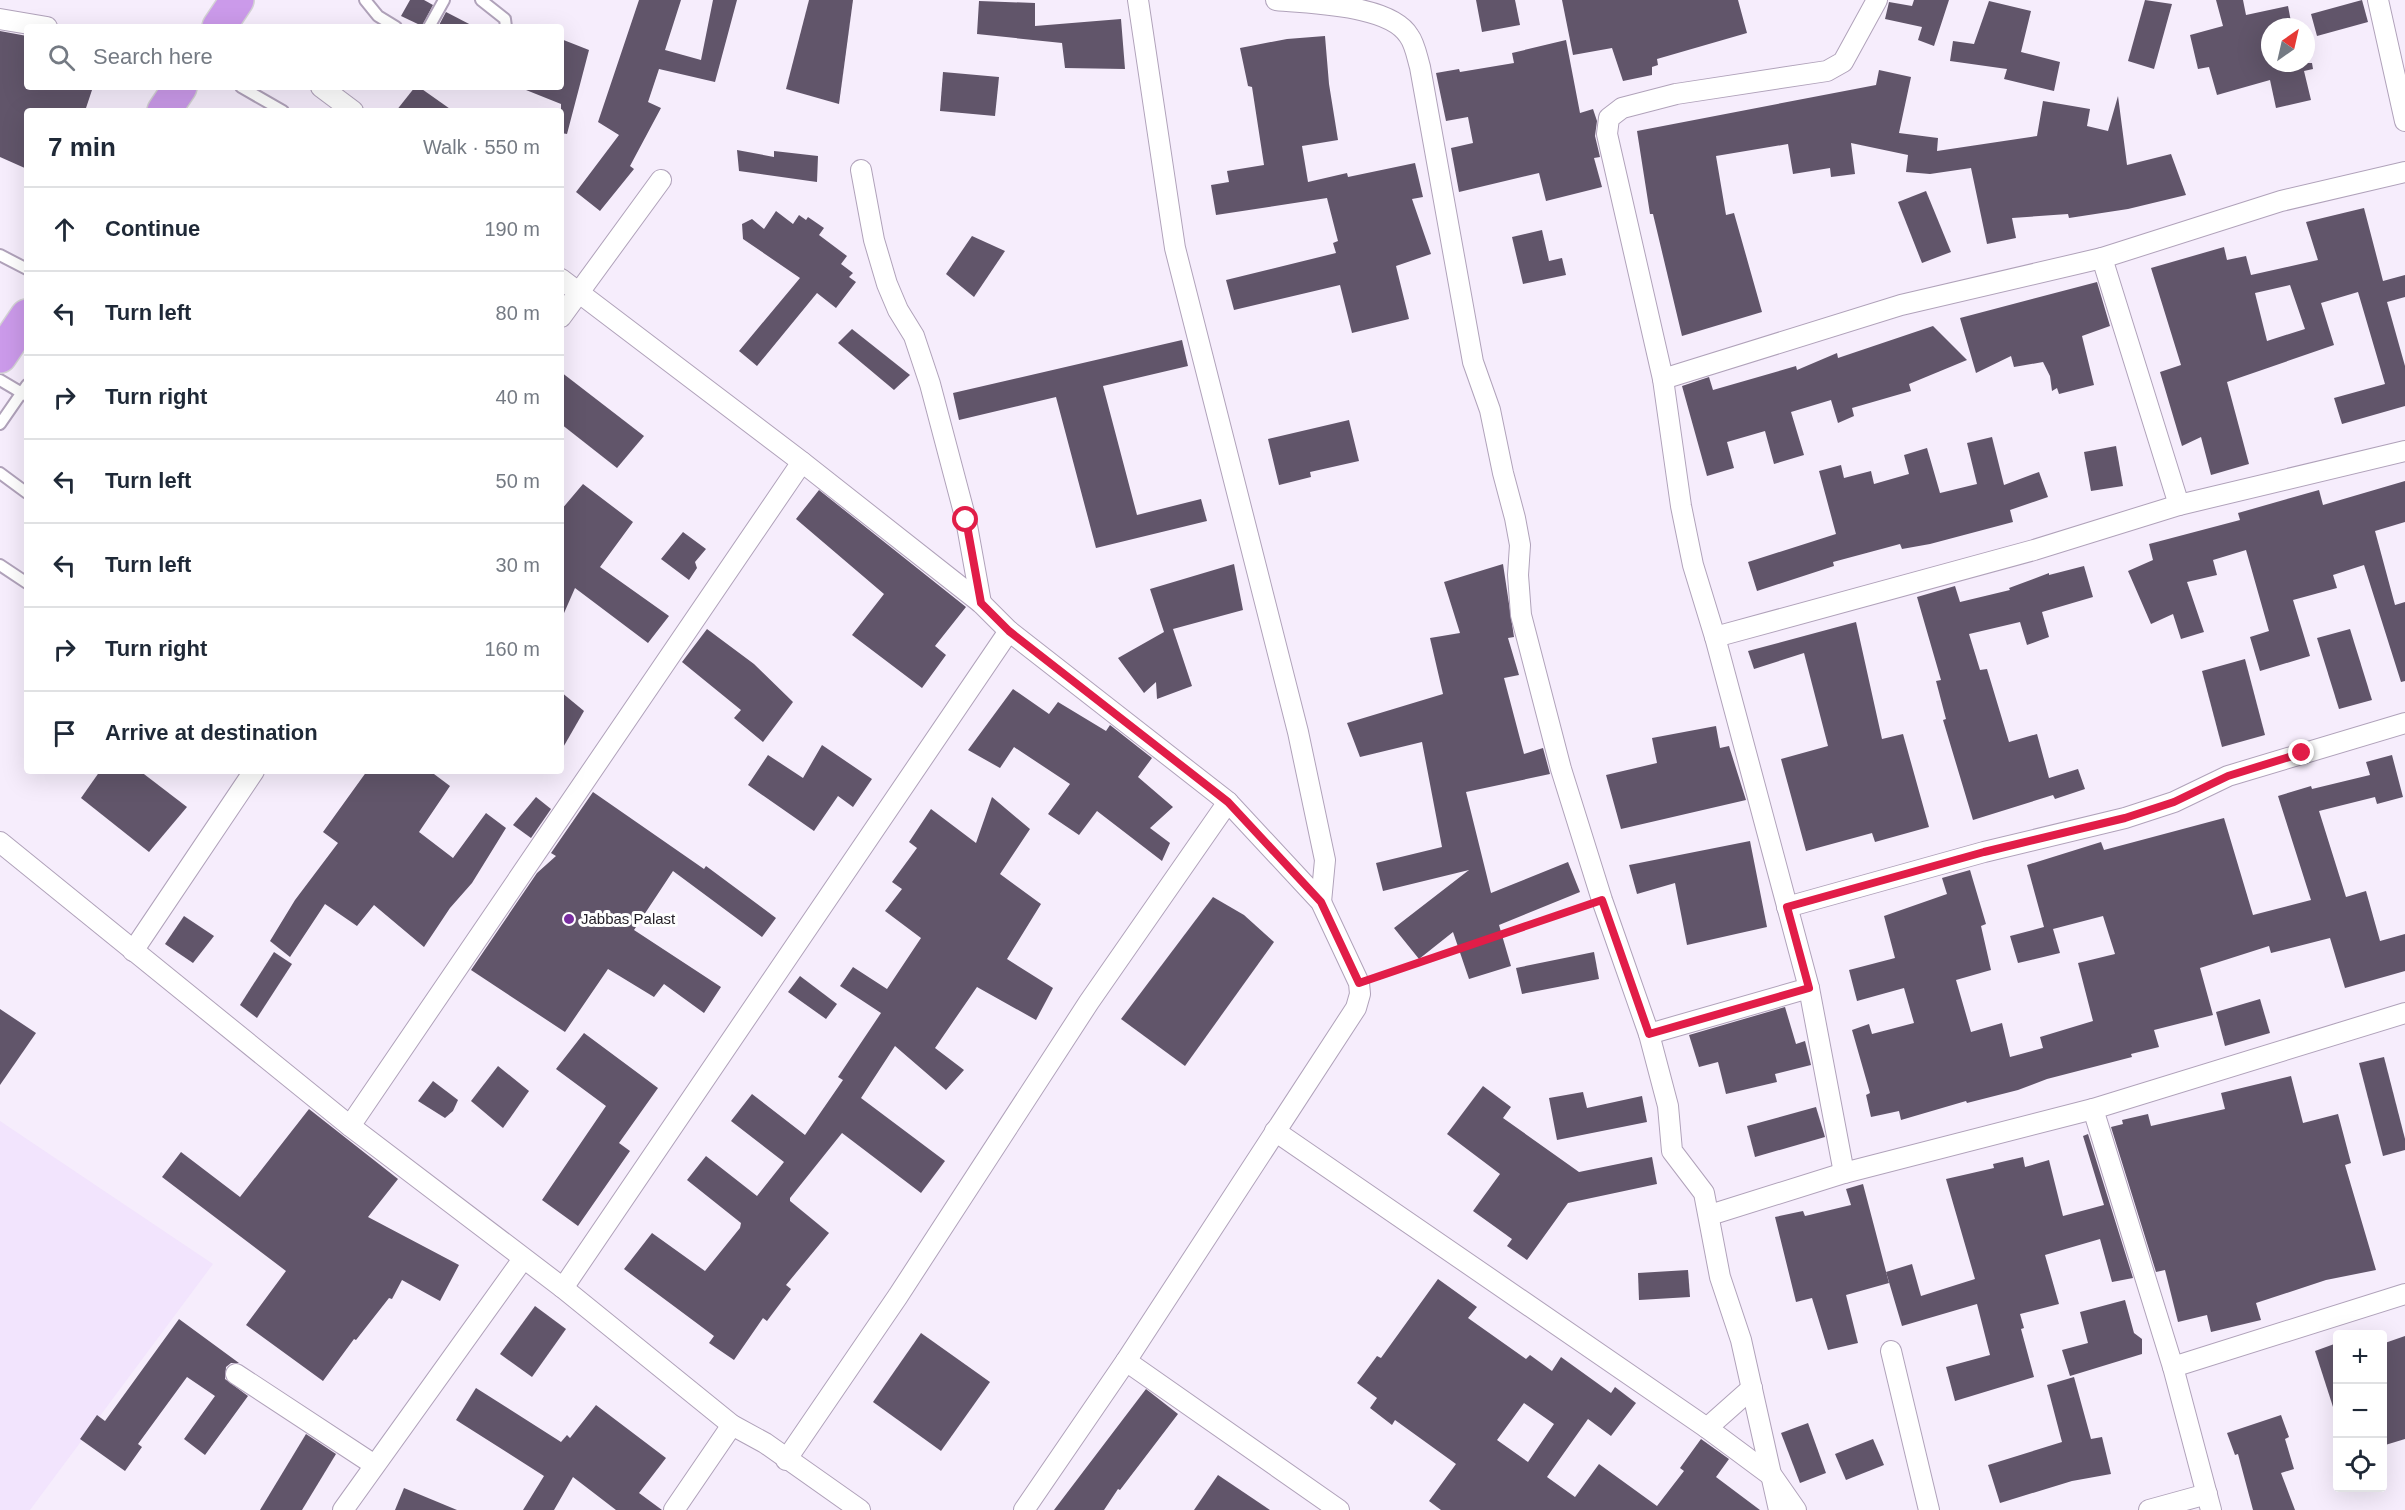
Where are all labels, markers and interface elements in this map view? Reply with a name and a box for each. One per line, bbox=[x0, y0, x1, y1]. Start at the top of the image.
north arrow bbox=[2261, 18, 2315, 72]
search box bbox=[24, 24, 564, 90]
icon: search bbox=[45, 41, 78, 74]
text: Search here bbox=[93, 44, 213, 69]
text: 7 min bbox=[48, 132, 116, 162]
text: Walk · 550 m bbox=[423, 136, 540, 158]
icon: ahead bbox=[48, 213, 81, 246]
text: Continue bbox=[105, 216, 200, 241]
text: 190 m bbox=[484, 218, 540, 240]
icon: left bbox=[48, 297, 81, 330]
text: Turn left bbox=[105, 300, 191, 325]
text: 80 m bbox=[496, 302, 540, 324]
icon: right bbox=[48, 381, 81, 414]
text: Turn right bbox=[105, 384, 207, 409]
text: 40 m bbox=[496, 386, 540, 408]
icon: left bbox=[48, 465, 81, 498]
text: Turn left bbox=[105, 468, 191, 493]
text: 50 m bbox=[496, 470, 540, 492]
route start bbox=[952, 506, 978, 532]
icon: left bbox=[48, 549, 81, 582]
text: Turn left bbox=[105, 552, 191, 577]
text: 30 m bbox=[496, 554, 540, 576]
icon: right bbox=[48, 633, 81, 666]
text: Turn right bbox=[105, 636, 207, 661]
text: 160 m bbox=[484, 638, 540, 660]
icon: arrive bbox=[48, 717, 81, 750]
text: Arrive at destination bbox=[105, 720, 318, 745]
route end bbox=[2288, 739, 2314, 765]
place label: Jabbas Palast bbox=[581, 910, 676, 927]
marker: Jabbas Palast bbox=[562, 912, 576, 926]
map controls bbox=[2333, 1330, 2387, 1492]
button: + bbox=[2333, 1330, 2387, 1384]
button: − bbox=[2333, 1384, 2387, 1438]
button: locate bbox=[2333, 1438, 2387, 1492]

